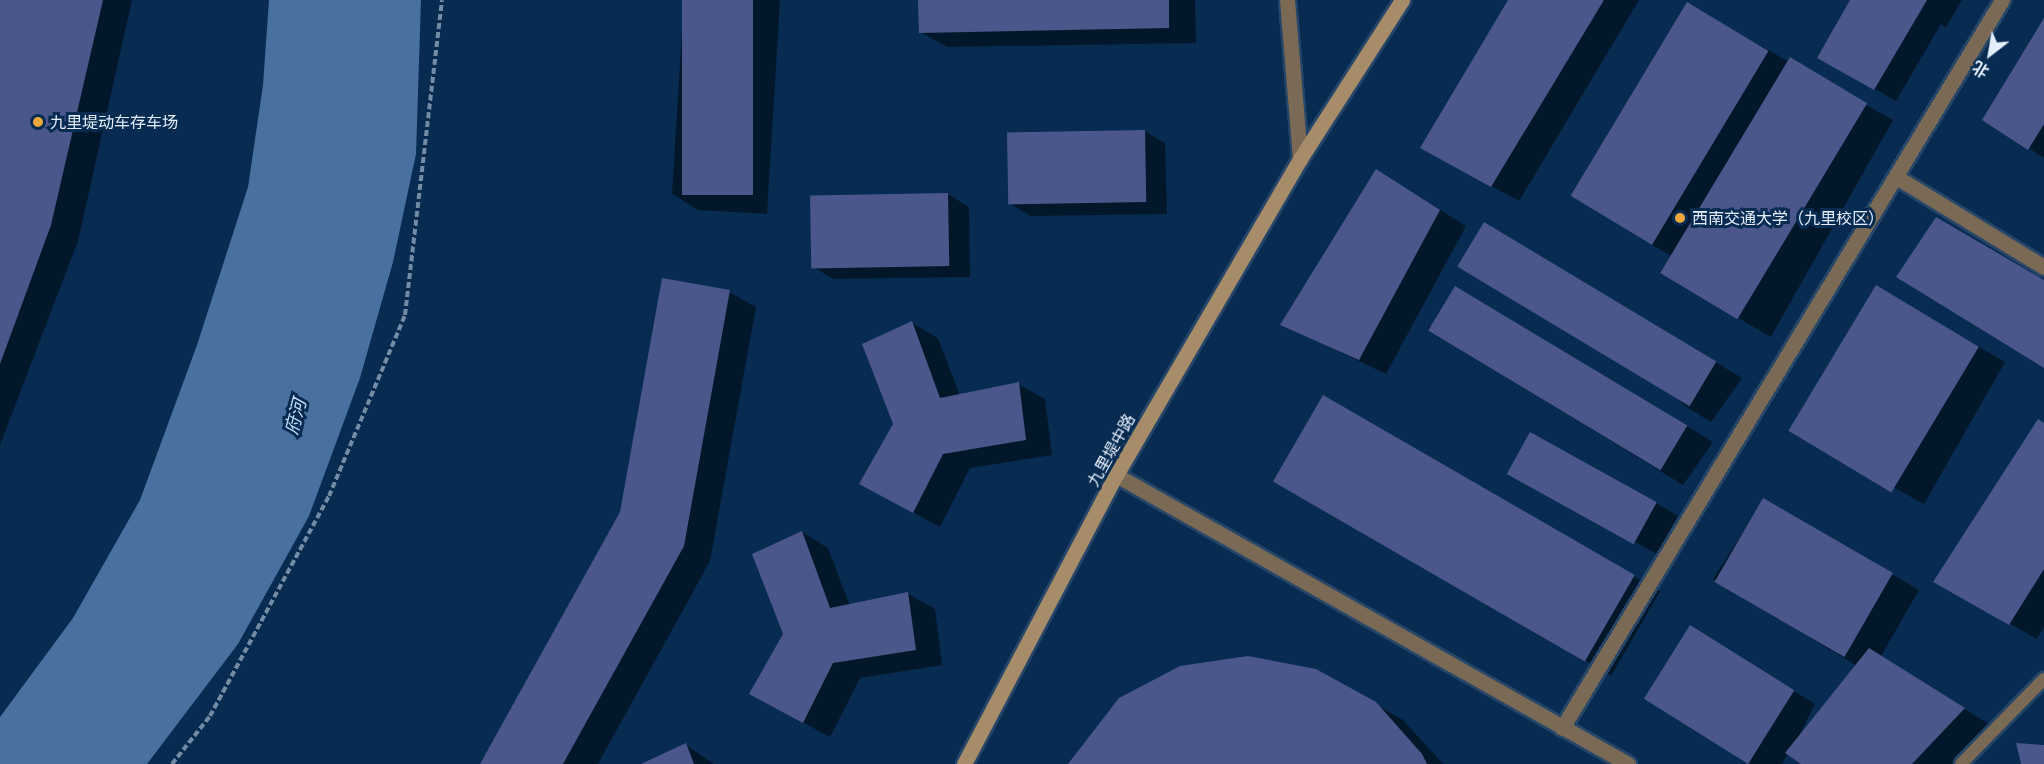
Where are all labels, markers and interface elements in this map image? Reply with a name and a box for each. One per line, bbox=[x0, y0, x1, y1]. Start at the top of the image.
north arrow bbox=[1960, 24, 2020, 84]
text: 北 bbox=[1969, 57, 1993, 82]
place label: 九里堤动车存车场 bbox=[50, 112, 178, 132]
marker: 九里堤动车存车场 bbox=[31, 115, 45, 129]
place label: 西南交通大学（九里校区） bbox=[1692, 208, 1884, 228]
marker: 西南交通大学（九里校区） bbox=[1673, 211, 1687, 225]
water label: 府河 bbox=[281, 397, 311, 437]
street label: 九里堤中路 bbox=[1083, 410, 1139, 490]

